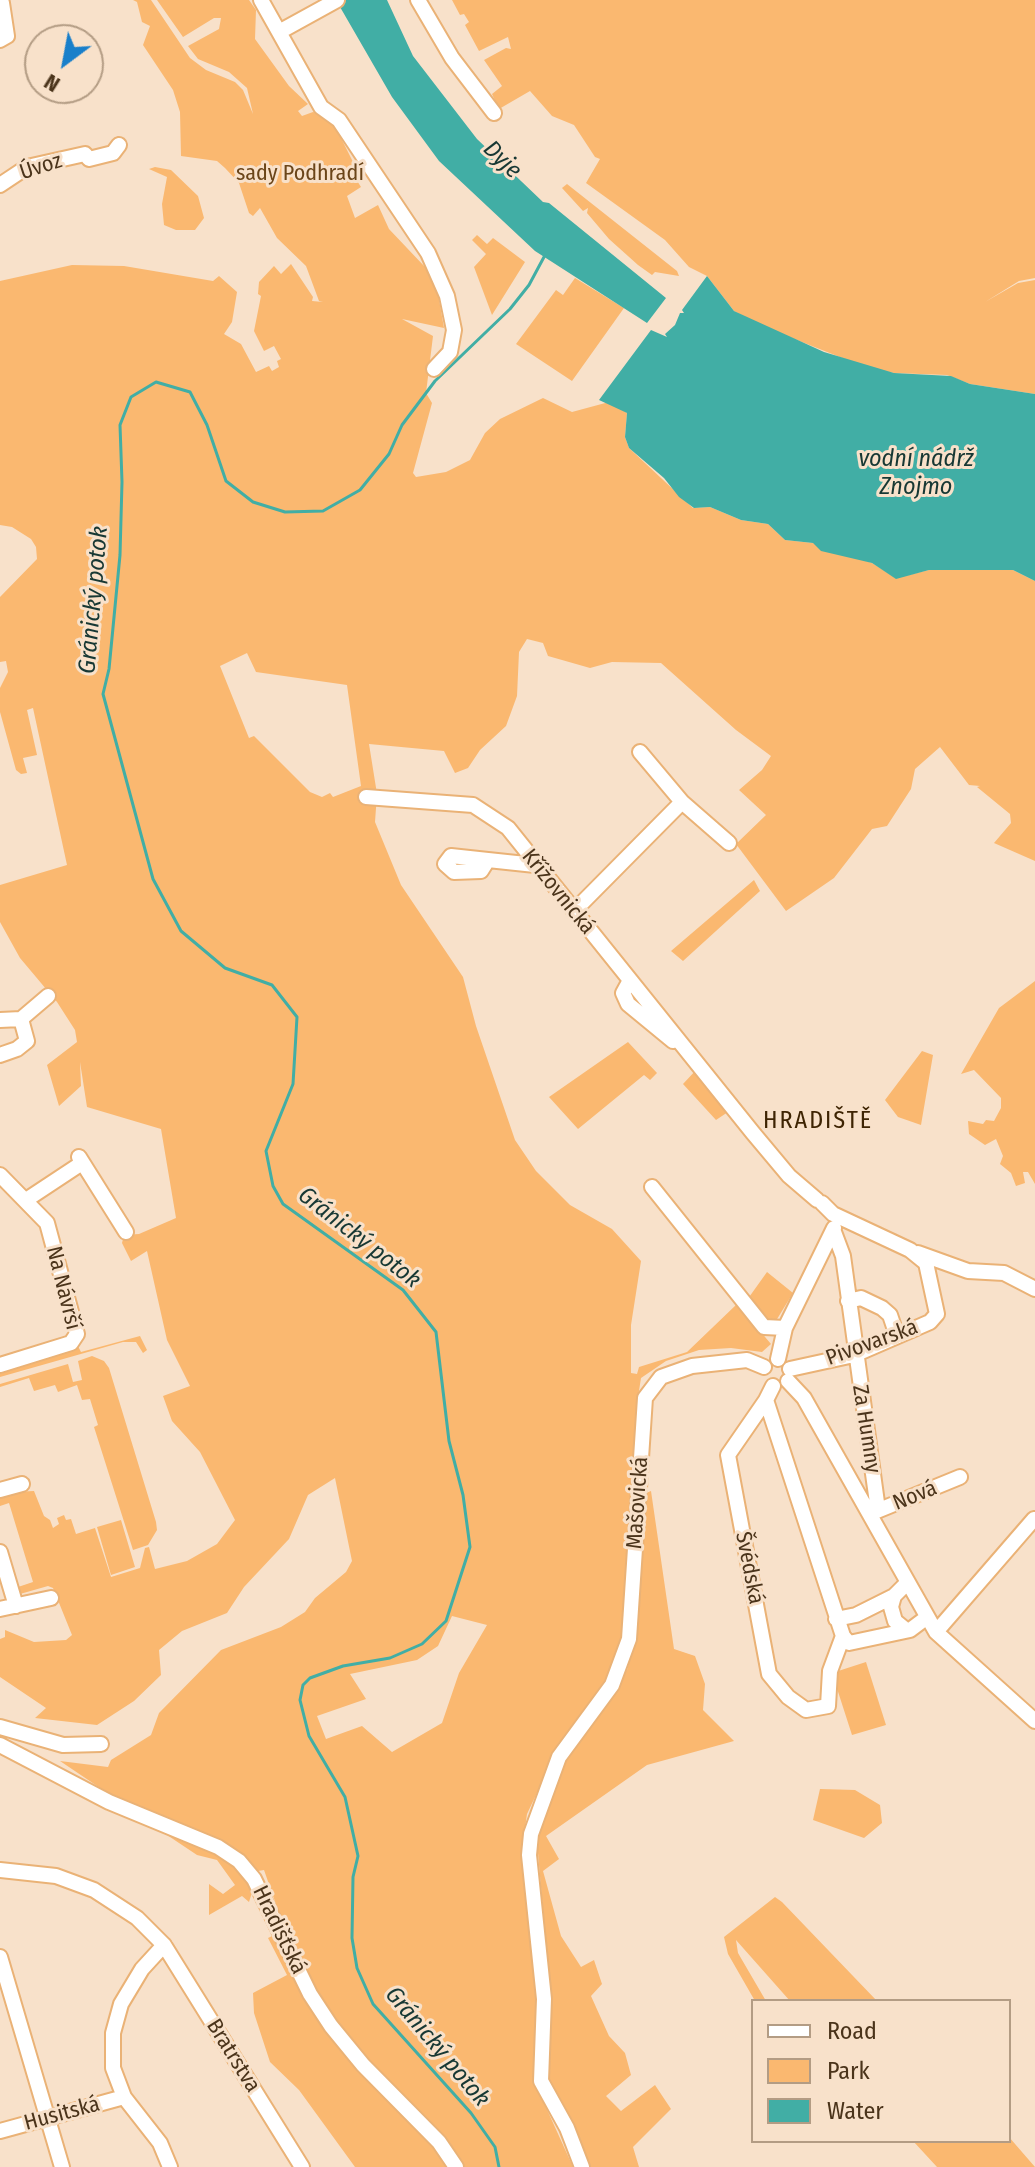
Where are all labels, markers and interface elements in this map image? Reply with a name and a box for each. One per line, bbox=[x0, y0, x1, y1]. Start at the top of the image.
north arrow bbox=[24, 24, 104, 104]
text: N bbox=[39, 68, 65, 98]
water label: Dyje bbox=[477, 135, 527, 185]
street label: Úvoz bbox=[17, 148, 65, 186]
park label: sady Podhradí bbox=[236, 161, 364, 187]
water label: vodní nádrž Znojmo bbox=[858, 445, 974, 501]
water label: Gránický potok bbox=[73, 525, 115, 675]
street label: Křížovnická bbox=[516, 844, 600, 940]
district label: HRADIŠTĚ bbox=[763, 1107, 873, 1135]
water label: Gránický potok bbox=[292, 1181, 426, 1295]
street label: Na Návrší bbox=[40, 1243, 86, 1333]
street label: Pivovarská bbox=[822, 1314, 922, 1372]
street label: Za Humny bbox=[846, 1383, 886, 1475]
street label: Mašovická bbox=[622, 1456, 654, 1550]
street label: Nová bbox=[889, 1475, 941, 1517]
street label: Švédská bbox=[729, 1530, 769, 1606]
street label: Hradišťská bbox=[246, 1881, 312, 1979]
water label: Gránický potok bbox=[379, 1981, 495, 2113]
legend bbox=[751, 1999, 1011, 2143]
street label: Bratrstva bbox=[200, 2015, 266, 2097]
text: Road bbox=[827, 2017, 877, 2045]
text: Park bbox=[827, 2057, 870, 2085]
street label: Husitská bbox=[21, 2091, 103, 2137]
text: Water bbox=[827, 2097, 884, 2125]

